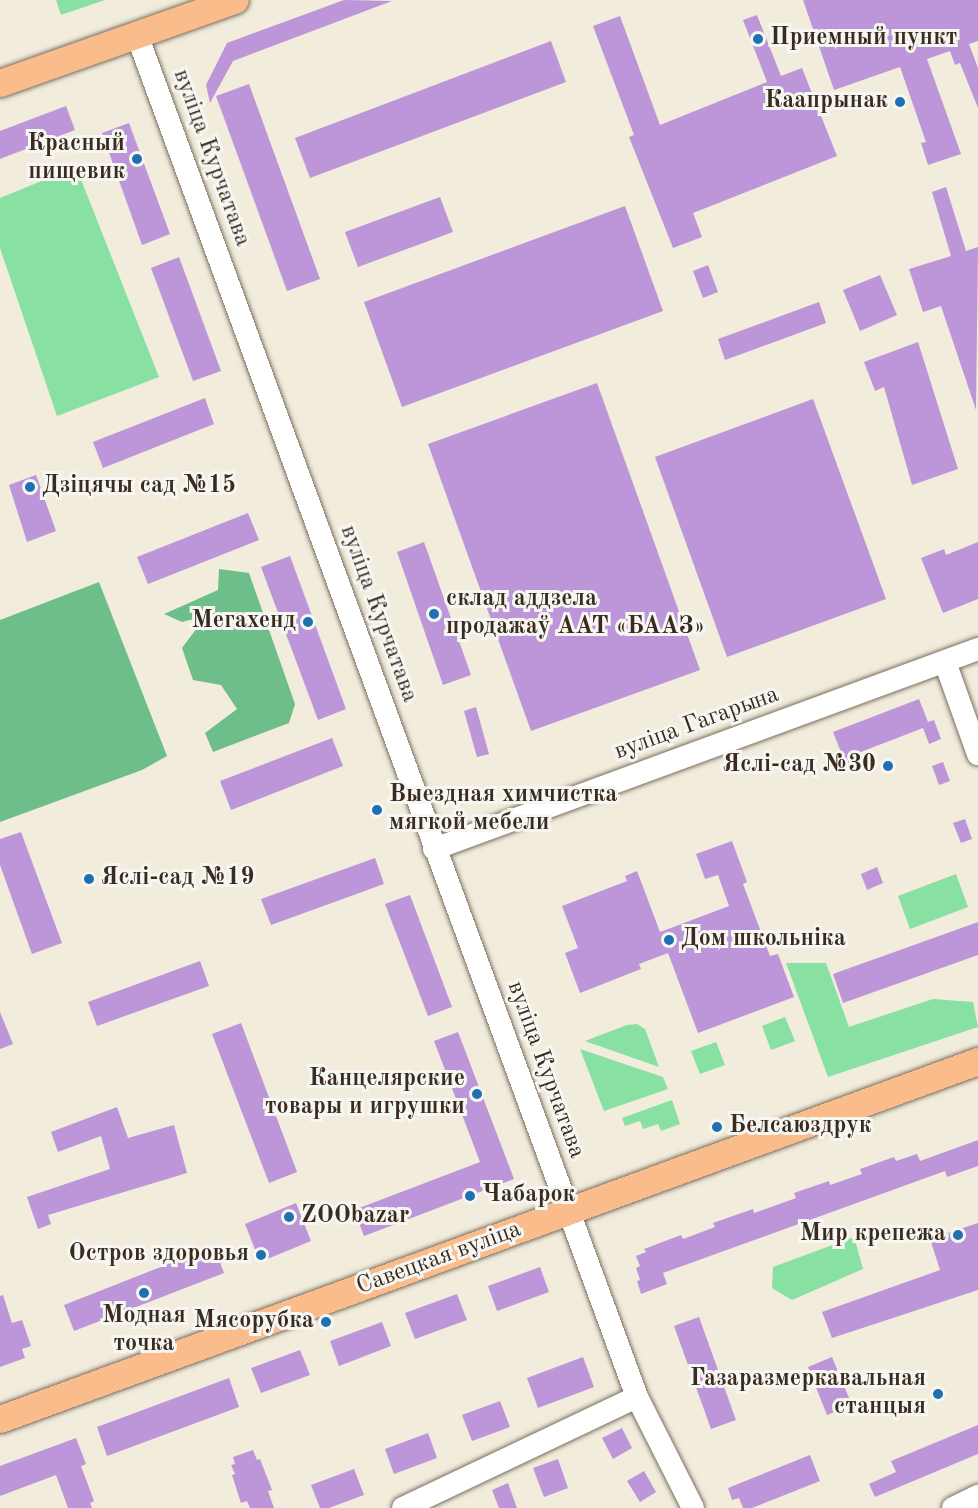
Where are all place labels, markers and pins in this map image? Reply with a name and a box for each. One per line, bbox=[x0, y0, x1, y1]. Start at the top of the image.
place label: Приемный пункт bbox=[770, 25, 957, 53]
marker: Приемный пункт bbox=[751, 32, 765, 46]
place label: Каапрынак bbox=[764, 88, 888, 116]
marker: Каапрынак bbox=[893, 95, 907, 109]
place label: Красный пищевик bbox=[27, 131, 125, 187]
marker: Красный пищевик bbox=[130, 152, 144, 166]
place label: Дзіцячы сад №15 bbox=[42, 473, 236, 501]
marker: Дзіцячы сад №15 bbox=[23, 480, 37, 494]
place label: склад аддзела продажаў ААТ «БААЗ» bbox=[446, 586, 705, 642]
marker: склад аддзела продажаў ААТ «БААЗ» bbox=[427, 607, 441, 621]
place label: Мегахенд bbox=[191, 608, 296, 636]
marker: Мегахенд bbox=[301, 615, 315, 629]
place label: Яслі-сад №30 bbox=[723, 752, 876, 780]
marker: Яслі-сад №30 bbox=[881, 759, 895, 773]
place label: Выездная химчистка мягкой мебели bbox=[389, 782, 617, 838]
marker: Выездная химчистка мягкой мебели bbox=[370, 803, 384, 817]
place label: Яслі-сад №19 bbox=[101, 865, 254, 893]
marker: Яслі-сад №19 bbox=[82, 872, 96, 886]
place label: Дом школьніка bbox=[681, 926, 846, 954]
marker: Дом школьніка bbox=[662, 933, 676, 947]
place label: Канцелярские товары и игрушки bbox=[265, 1066, 465, 1122]
marker: Канцелярские товары и игрушки bbox=[470, 1087, 484, 1101]
place label: Белсаюздрук bbox=[729, 1113, 871, 1141]
marker: Белсаюздрук bbox=[710, 1120, 724, 1134]
place label: Чабарок bbox=[482, 1182, 575, 1210]
marker: Чабарок bbox=[463, 1189, 477, 1203]
place label: ZOObazar bbox=[301, 1203, 409, 1231]
marker: ZOObazar bbox=[282, 1210, 296, 1224]
place label: Мир крепежа bbox=[800, 1221, 946, 1249]
marker: Мир крепежа bbox=[951, 1228, 965, 1242]
place label: Остров здоровья bbox=[69, 1241, 249, 1269]
marker: Остров здоровья bbox=[254, 1248, 268, 1262]
marker: Модная точка bbox=[137, 1286, 151, 1300]
place label: Модная точка bbox=[102, 1303, 186, 1359]
place label: Мясорубка bbox=[194, 1308, 314, 1336]
marker: Мясорубка bbox=[319, 1315, 333, 1329]
place label: Газаразмеркавальная станцыя bbox=[690, 1366, 926, 1422]
marker: Газаразмеркавальная станцыя bbox=[931, 1387, 945, 1401]

